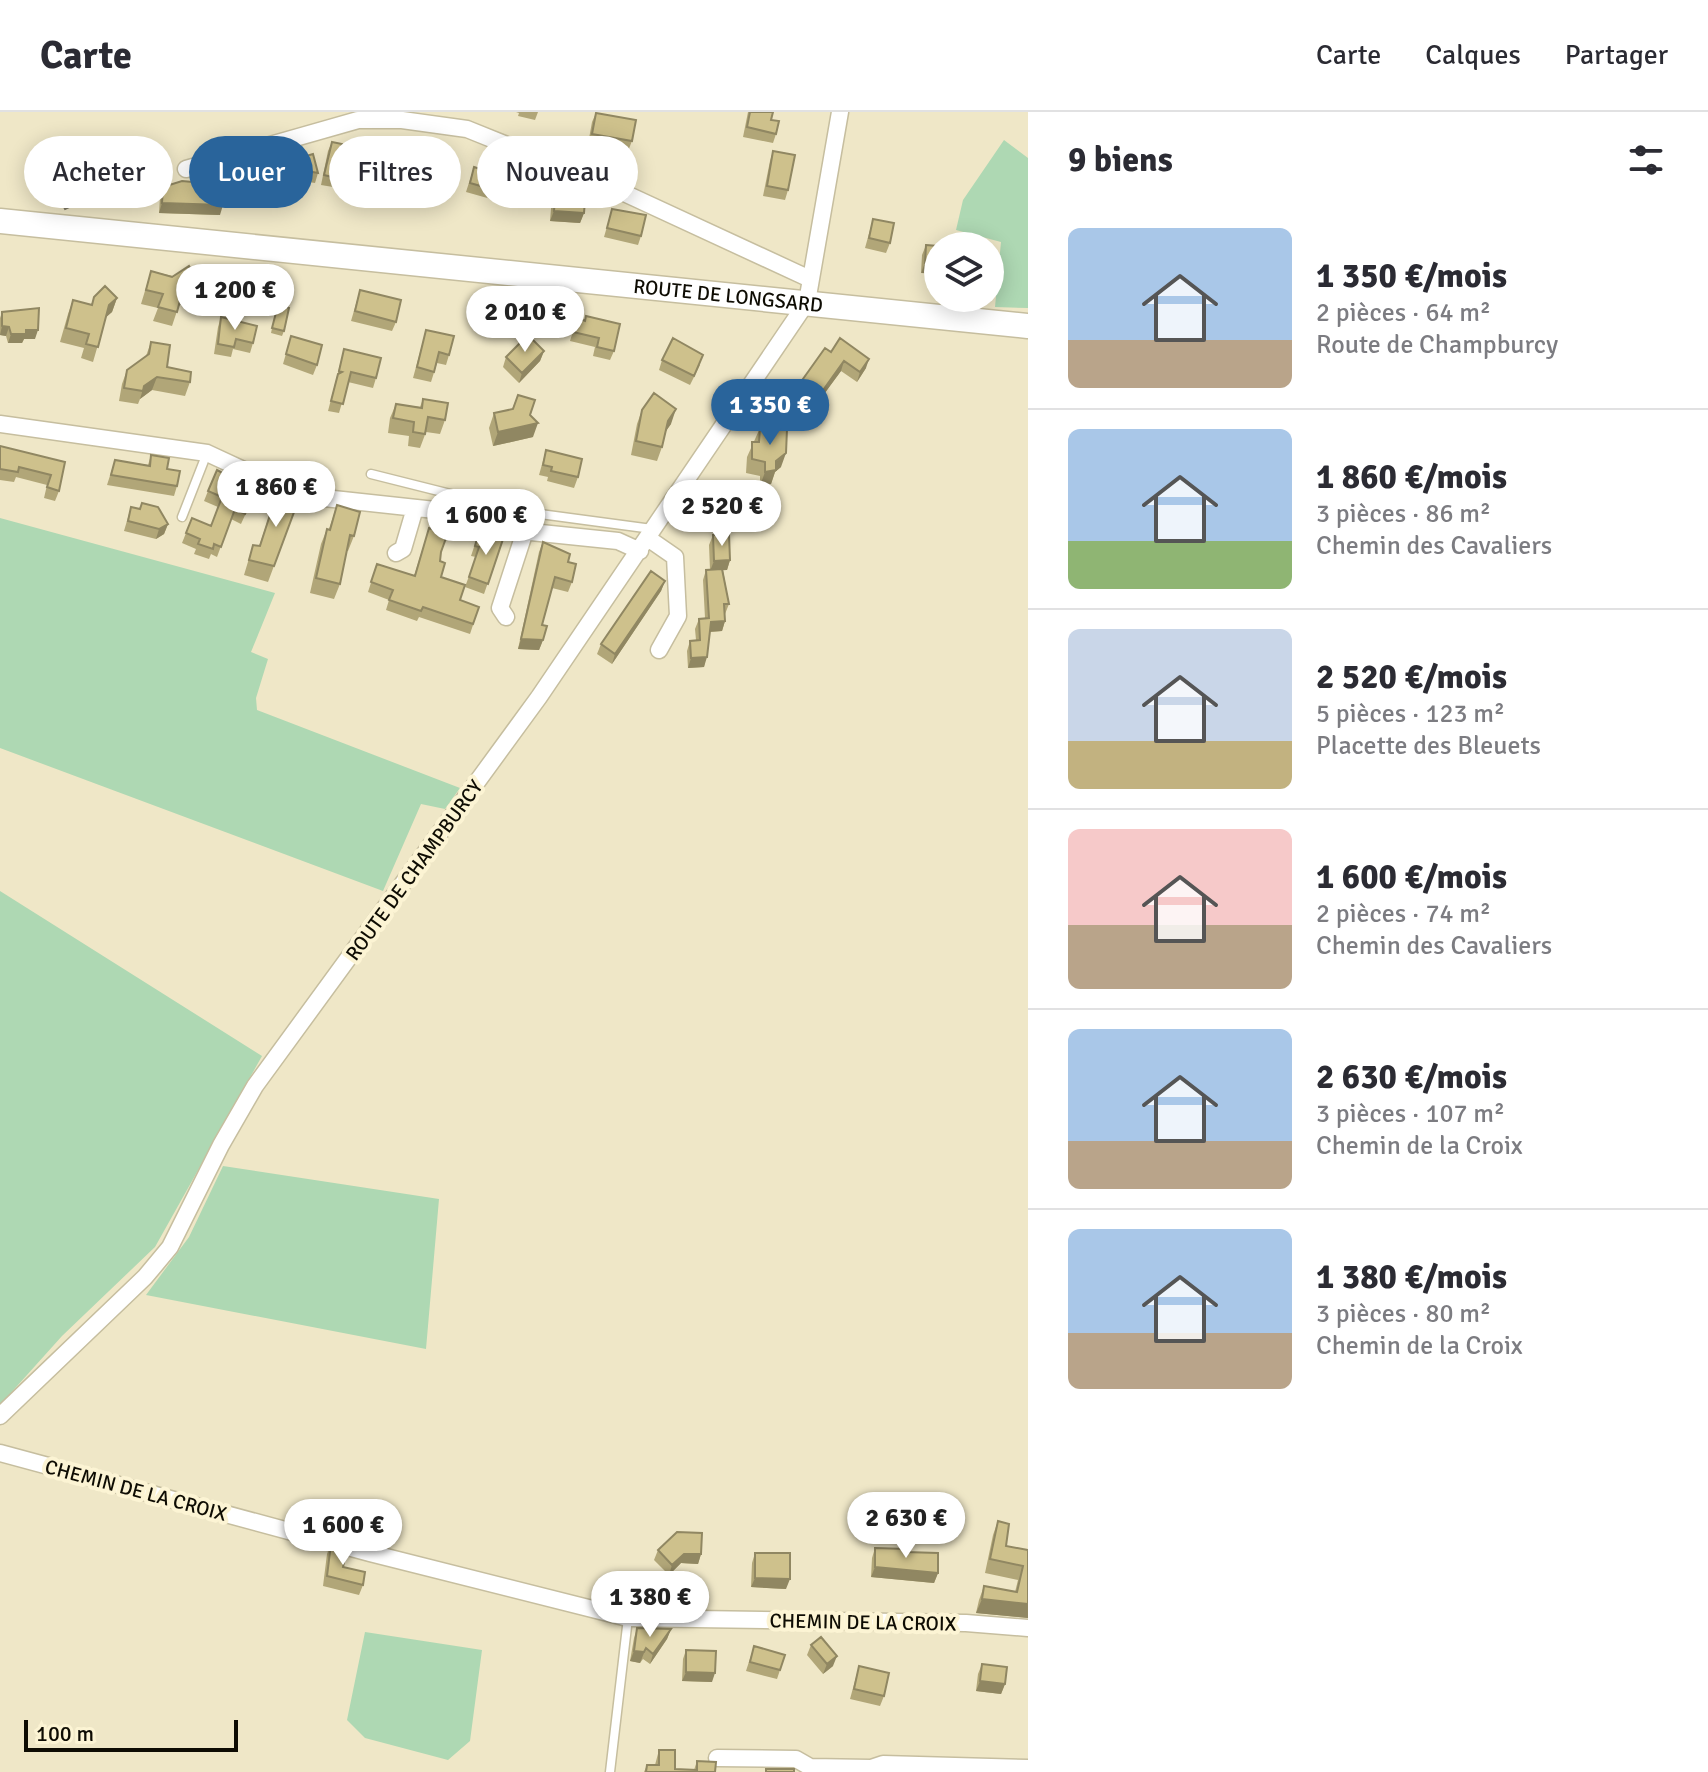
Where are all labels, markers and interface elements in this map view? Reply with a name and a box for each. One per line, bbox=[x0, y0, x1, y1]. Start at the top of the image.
text: Carte bbox=[40, 32, 132, 79]
text: Carte bbox=[1316, 38, 1381, 72]
text: Calques bbox=[1425, 38, 1521, 72]
text: Partager bbox=[1565, 38, 1668, 72]
chip: Acheter bbox=[24, 136, 173, 208]
chip: Louer bbox=[189, 136, 313, 208]
chip: Filtres bbox=[329, 136, 461, 208]
chip: Nouveau bbox=[477, 136, 638, 208]
icon: filters bbox=[1624, 138, 1668, 182]
text: 9 biens bbox=[1068, 139, 1173, 181]
map controls bbox=[924, 232, 1004, 312]
button: layers bbox=[924, 232, 1004, 312]
text: 1 350 €/mois bbox=[1316, 255, 1507, 297]
icon: home bbox=[1132, 260, 1228, 356]
pin: 1 200 € bbox=[161, 264, 309, 332]
text: 1 200 € bbox=[194, 274, 276, 306]
street label: ROUTE DE LONGSARD bbox=[632, 274, 824, 318]
pin: 2 010 € bbox=[451, 286, 599, 354]
text: 2 010 € bbox=[484, 296, 566, 328]
text: 2 pièces · 64 m² bbox=[1316, 297, 1491, 329]
text: Route de Champburcy bbox=[1316, 329, 1558, 361]
pin: 1 350 € bbox=[696, 379, 844, 447]
text: 1 350 € bbox=[729, 389, 811, 421]
text: 1 860 €/mois bbox=[1316, 456, 1507, 498]
pin: 1 860 € bbox=[202, 461, 350, 529]
icon: home bbox=[1132, 461, 1228, 557]
text: 1 860 € bbox=[235, 471, 317, 503]
pin: 2 520 € bbox=[648, 480, 796, 548]
pin: 1 600 € bbox=[412, 489, 560, 557]
text: 2 520 € bbox=[681, 490, 763, 522]
text: 3 pièces · 86 m² bbox=[1316, 498, 1491, 530]
text: 1 600 € bbox=[445, 499, 527, 531]
text: Chemin des Cavaliers bbox=[1316, 530, 1552, 562]
text: 2 520 €/mois bbox=[1316, 656, 1507, 698]
icon: home bbox=[1132, 661, 1228, 757]
text: 5 pièces · 123 m² bbox=[1316, 698, 1505, 730]
text: Placette des Bleuets bbox=[1316, 730, 1541, 762]
street label: ROUTE DE CHAMPBURCY bbox=[340, 775, 488, 965]
text: 1 600 €/mois bbox=[1316, 856, 1507, 898]
icon: home bbox=[1132, 861, 1228, 957]
text: 2 pièces · 74 m² bbox=[1316, 898, 1491, 930]
text: Chemin des Cavaliers bbox=[1316, 930, 1552, 962]
text: 2 630 €/mois bbox=[1316, 1056, 1507, 1098]
icon: home bbox=[1132, 1061, 1228, 1157]
text: 3 pièces · 107 m² bbox=[1316, 1098, 1505, 1130]
text: Chemin de la Croix bbox=[1316, 1130, 1523, 1162]
text: 1 380 €/mois bbox=[1316, 1256, 1507, 1298]
icon: home bbox=[1132, 1261, 1228, 1357]
text: 3 pièces · 80 m² bbox=[1316, 1298, 1491, 1330]
text: Chemin de la Croix bbox=[1316, 1330, 1523, 1362]
street label: CHEMIN DE LA CROIX bbox=[42, 1454, 230, 1527]
pin: 2 630 € bbox=[832, 1492, 980, 1560]
pin: 1 600 € bbox=[269, 1499, 417, 1567]
text: 2 630 € bbox=[865, 1502, 947, 1534]
text: 1 600 € bbox=[302, 1509, 384, 1541]
pin: 1 380 € bbox=[576, 1571, 724, 1639]
text: 1 380 € bbox=[609, 1581, 691, 1613]
street label: CHEMIN DE LA CROIX bbox=[769, 1608, 957, 1637]
scale bar bbox=[24, 1716, 238, 1752]
text: 100 m bbox=[36, 1720, 94, 1747]

